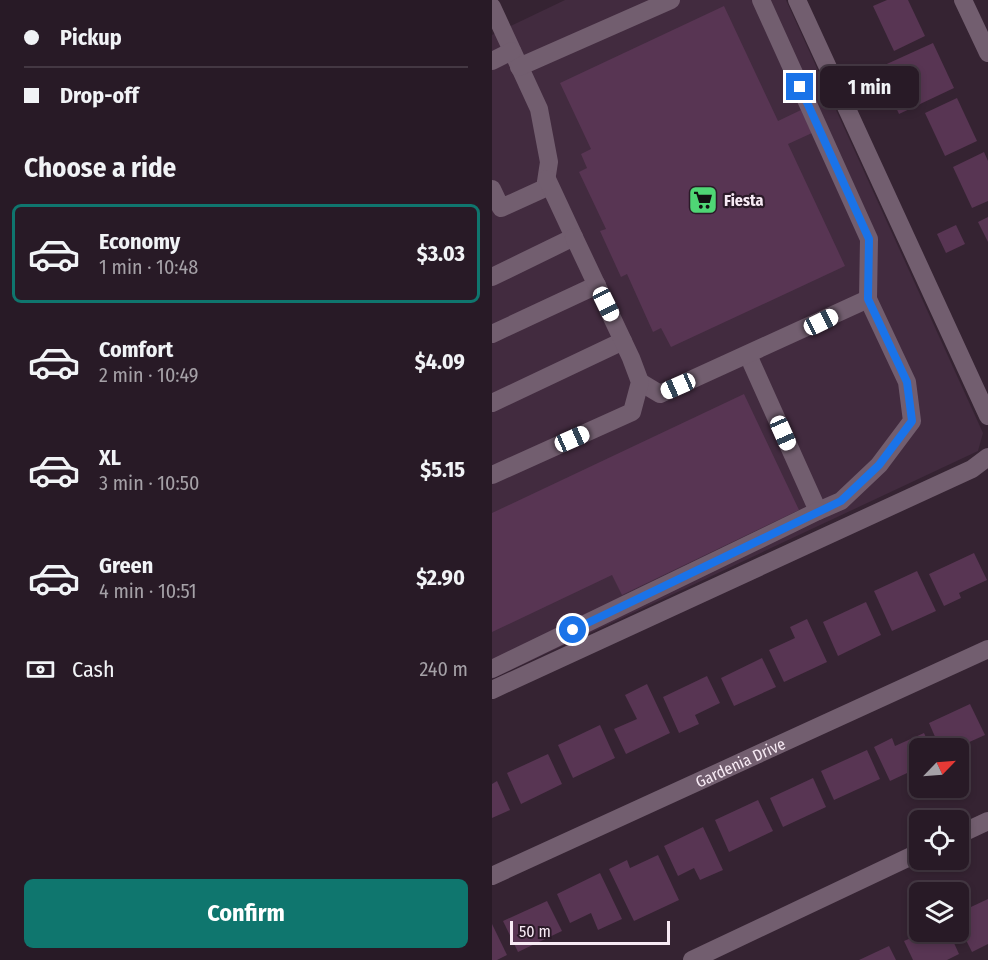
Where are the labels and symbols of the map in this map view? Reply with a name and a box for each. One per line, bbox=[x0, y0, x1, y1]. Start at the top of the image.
callout: 1 min bbox=[821, 66, 920, 108]
route end bbox=[786, 73, 813, 100]
supermarket icon: Fiesta bbox=[687, 184, 719, 216]
place label: Fiesta bbox=[724, 191, 763, 210]
car bbox=[590, 284, 622, 324]
car bbox=[801, 306, 841, 338]
car bbox=[658, 370, 698, 402]
car bbox=[767, 413, 799, 453]
car bbox=[552, 423, 592, 455]
route start bbox=[559, 616, 586, 643]
street label: Gardenia Drive bbox=[693, 734, 788, 792]
north arrow bbox=[909, 738, 969, 798]
scale bar bbox=[510, 918, 670, 946]

